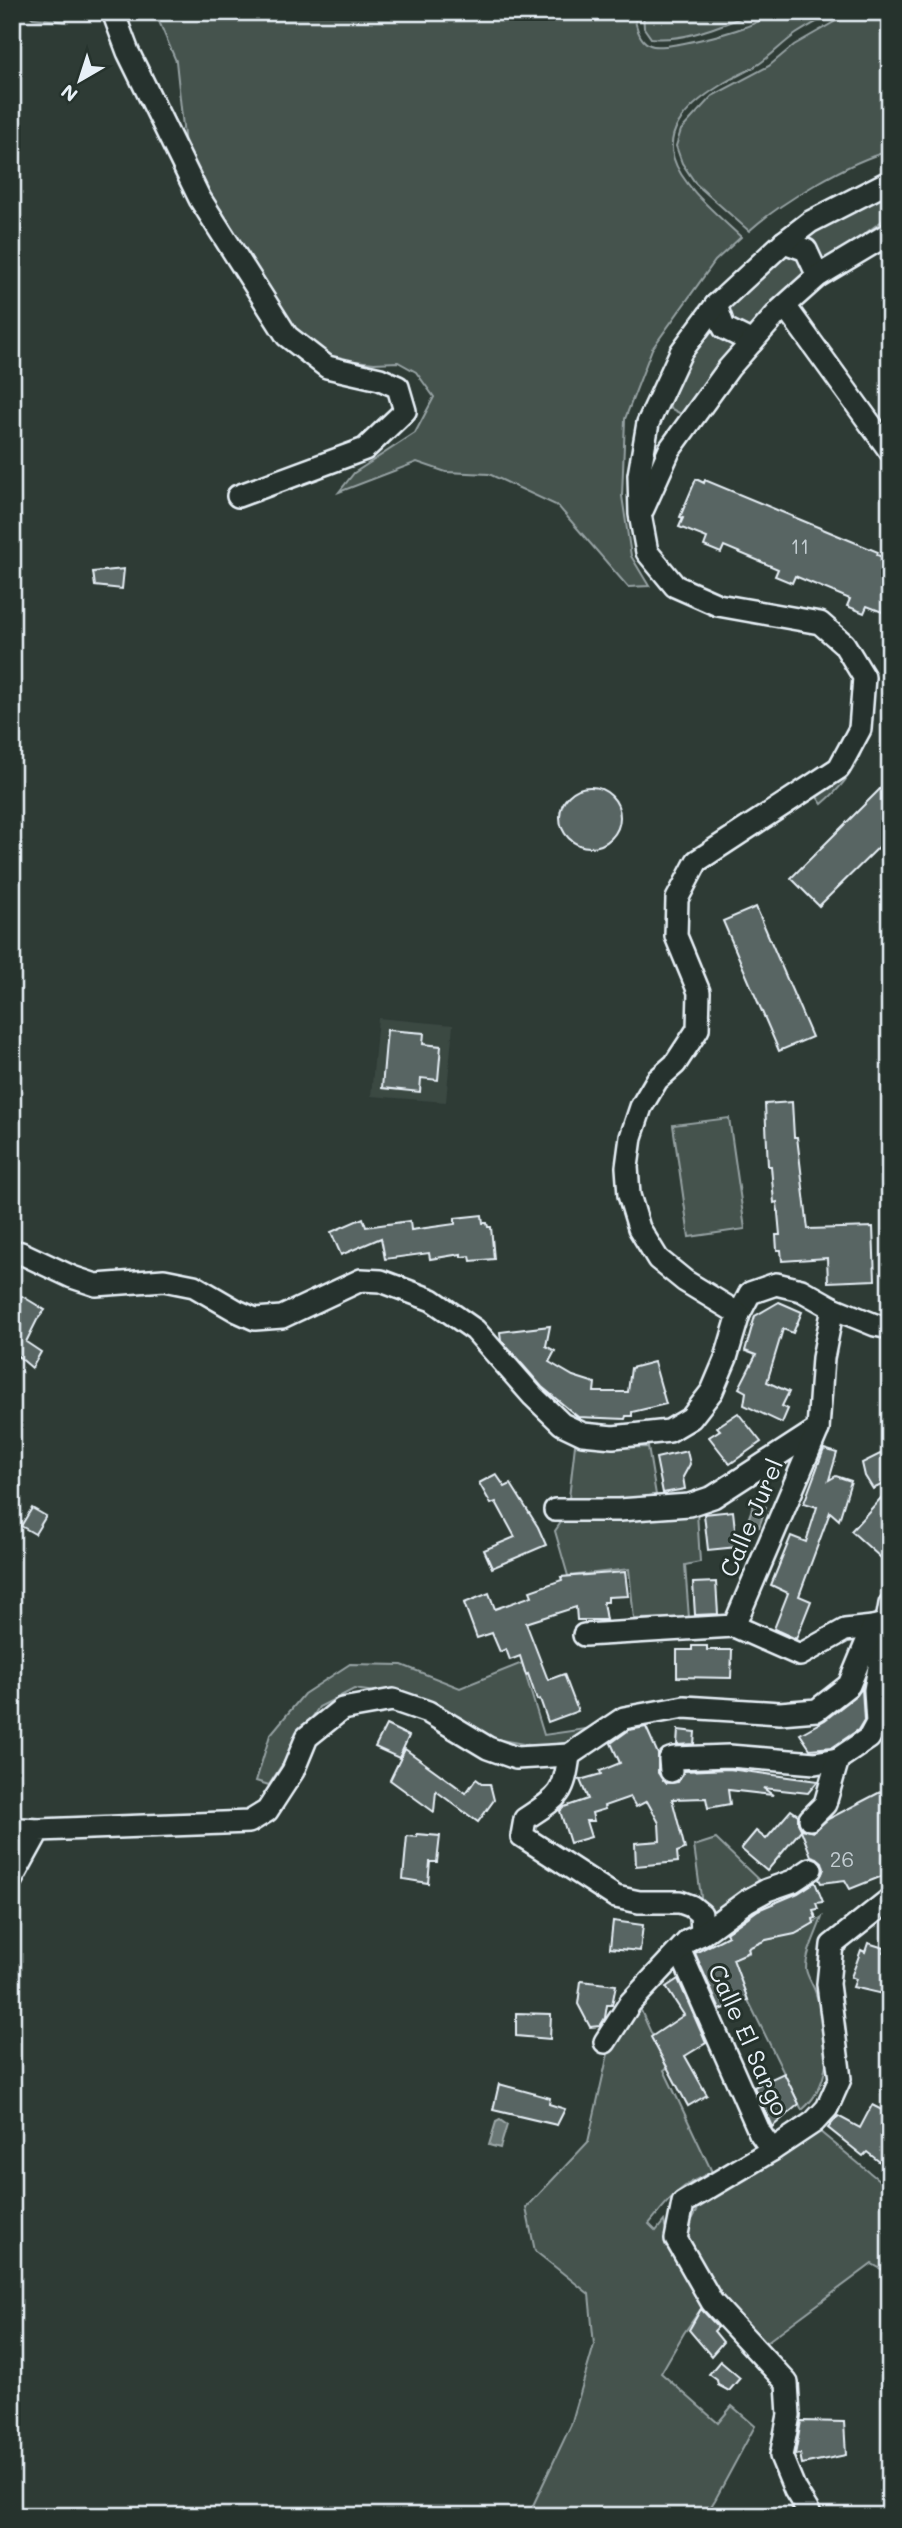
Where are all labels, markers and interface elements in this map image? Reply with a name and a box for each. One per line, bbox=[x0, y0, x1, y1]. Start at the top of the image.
north arrow bbox=[46, 46, 116, 116]
text: N bbox=[56, 79, 82, 108]
house number: 11 bbox=[791, 532, 809, 559]
street label: Calle Jurel bbox=[712, 1453, 789, 1581]
house number: 26 bbox=[830, 1845, 854, 1872]
street label: Calle El Sargo bbox=[702, 1959, 797, 2120]

